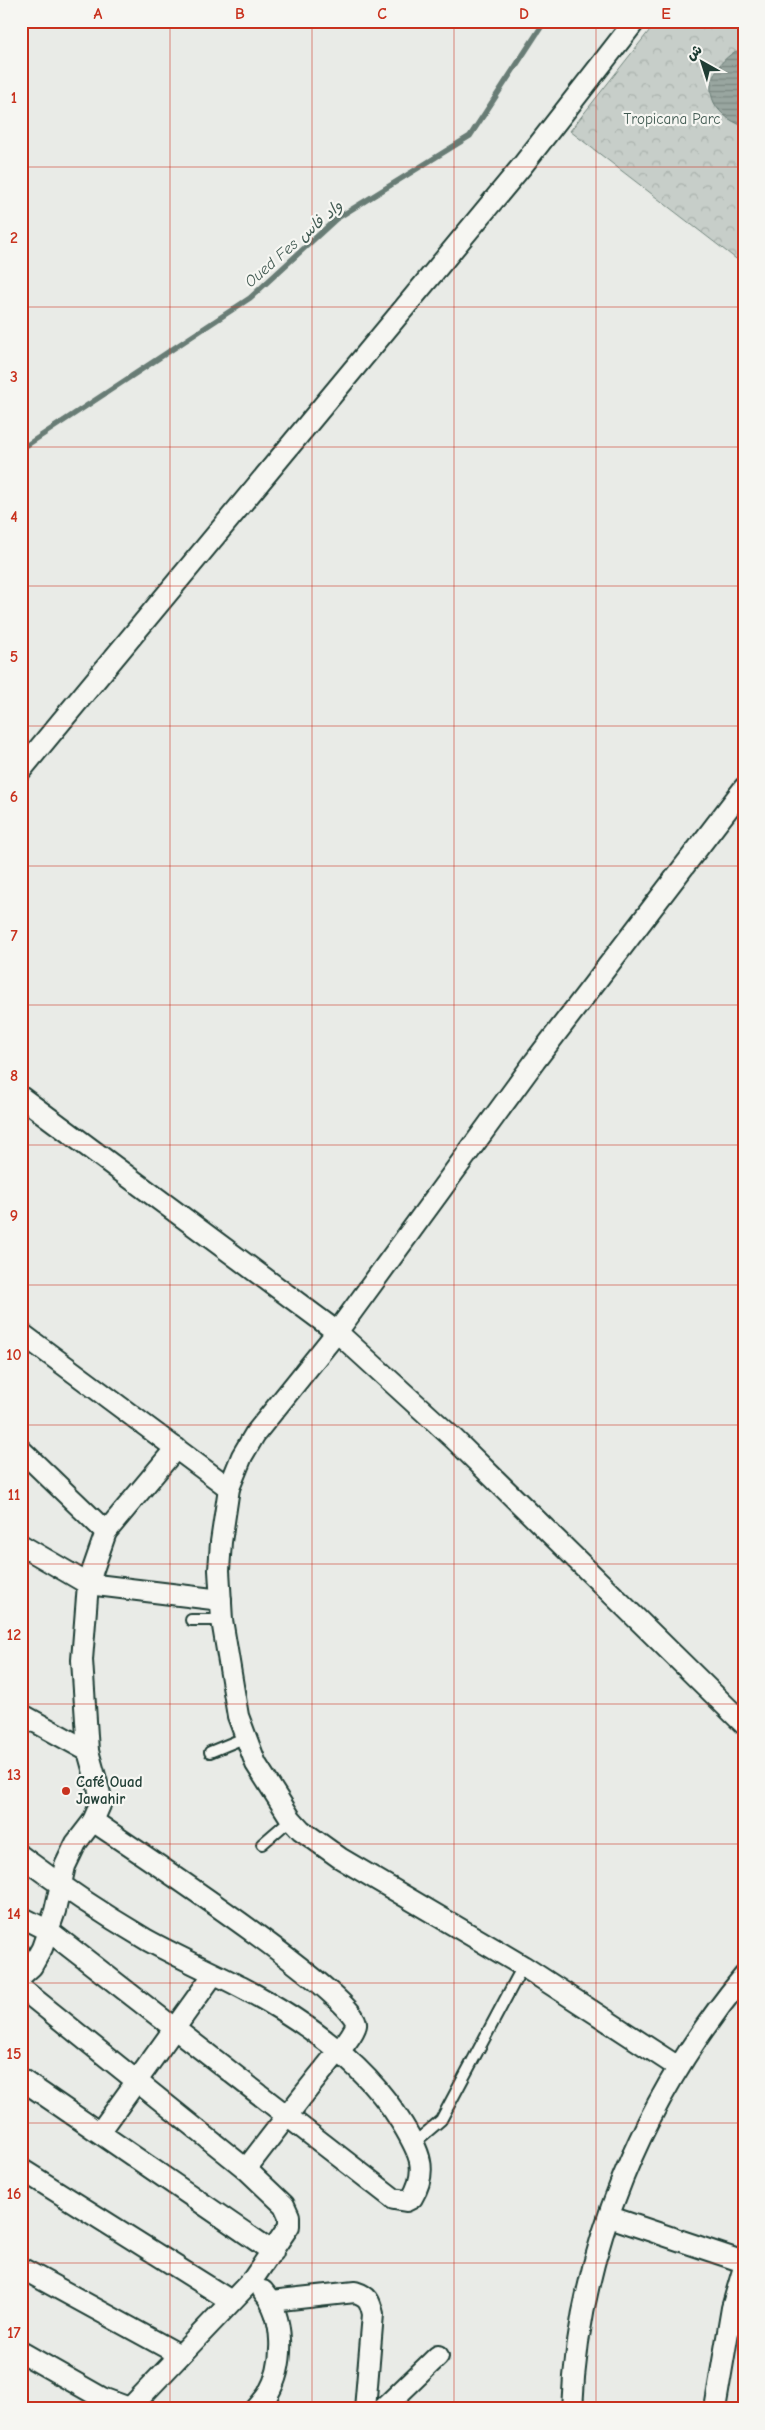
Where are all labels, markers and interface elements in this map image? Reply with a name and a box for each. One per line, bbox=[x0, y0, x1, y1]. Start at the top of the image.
text: A bbox=[94, 5, 103, 23]
text: B bbox=[235, 5, 245, 23]
text: C bbox=[377, 5, 387, 23]
text: D bbox=[519, 5, 529, 23]
text: E bbox=[661, 5, 671, 23]
north arrow bbox=[678, 38, 728, 88]
text: ش bbox=[683, 41, 705, 64]
text: 1 bbox=[11, 89, 17, 107]
park label: Tropicana Parc bbox=[623, 110, 721, 128]
water label: Oued Fes واد فاس bbox=[241, 196, 346, 291]
text: 2 bbox=[10, 229, 18, 247]
text: 3 bbox=[10, 368, 18, 386]
text: 4 bbox=[10, 508, 18, 526]
text: 5 bbox=[10, 648, 18, 666]
text: 6 bbox=[10, 788, 18, 806]
text: 7 bbox=[10, 927, 18, 945]
text: 8 bbox=[10, 1067, 18, 1085]
text: 9 bbox=[10, 1207, 18, 1225]
text: 10 bbox=[6, 1346, 22, 1364]
text: 11 bbox=[8, 1486, 20, 1504]
text: 12 bbox=[7, 1626, 21, 1644]
text: 13 bbox=[7, 1766, 21, 1784]
place label: Café Ouad Jawahir bbox=[76, 1773, 143, 1808]
marker: Café Ouad Jawahir bbox=[60, 1785, 72, 1797]
text: 14 bbox=[7, 1905, 21, 1923]
text: 15 bbox=[7, 2045, 21, 2063]
text: 16 bbox=[7, 2185, 21, 2203]
text: 17 bbox=[7, 2324, 22, 2342]

